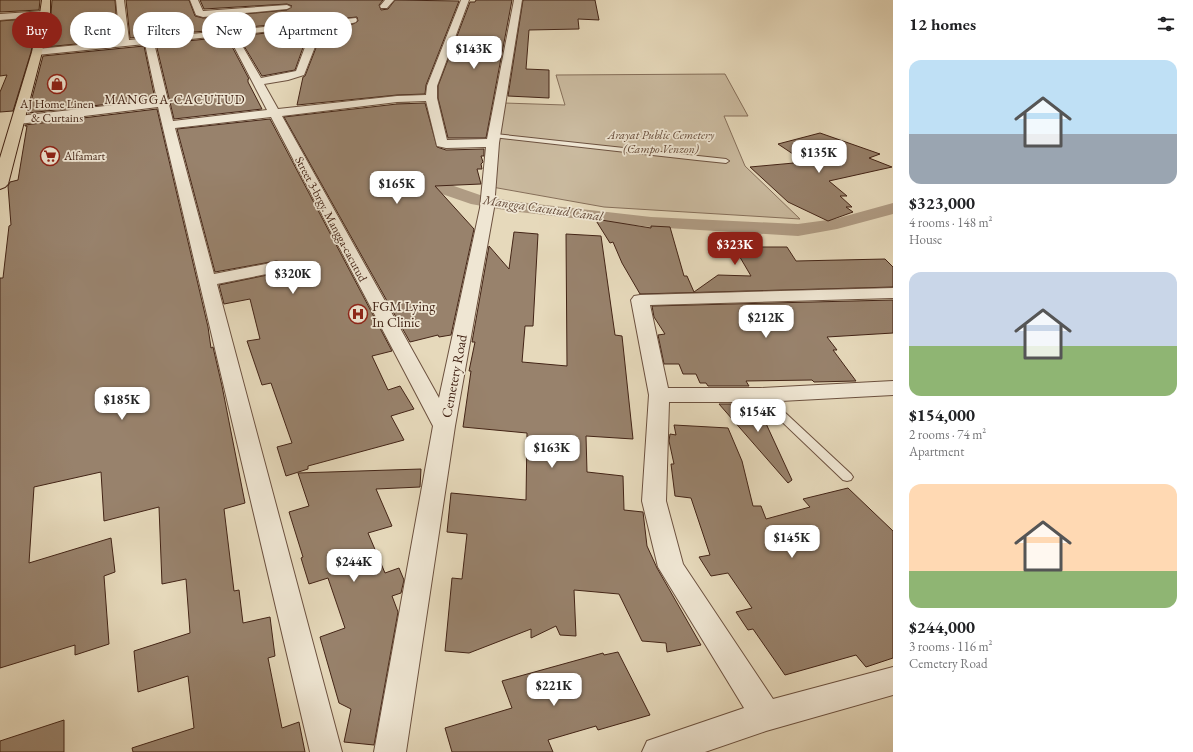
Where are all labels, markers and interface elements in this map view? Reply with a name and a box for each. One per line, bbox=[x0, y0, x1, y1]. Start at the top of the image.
chip: Buy bbox=[12, 12, 62, 48]
chip: Rent bbox=[70, 12, 125, 48]
chip: Filters bbox=[133, 12, 194, 48]
chip: New bbox=[202, 12, 256, 48]
chip: Apartment bbox=[264, 12, 352, 48]
text: 12 homes bbox=[909, 13, 976, 35]
icon: filters bbox=[1155, 13, 1177, 35]
pin: $143K bbox=[446, 36, 502, 70]
text: $143K bbox=[456, 40, 492, 57]
shop icon: AJ Home Linen & Curtains bbox=[46, 73, 68, 95]
icon: home bbox=[1007, 86, 1079, 158]
district label: MANGGA-CACUTUD bbox=[104, 91, 246, 108]
place label: AJ Home Linen & Curtains bbox=[19, 96, 95, 126]
park label: Arayat Public Cemetery (Campo Venzon) bbox=[607, 127, 715, 157]
pin: $135K bbox=[791, 140, 847, 174]
text: $135K bbox=[801, 144, 837, 161]
supermarket icon: Alfamart bbox=[39, 145, 61, 167]
place label: Alfamart bbox=[63, 148, 106, 164]
street label: Street 3-brgy. Mangga-cacutud bbox=[291, 153, 371, 285]
pin: $165K bbox=[369, 171, 425, 205]
text: $165K bbox=[379, 175, 415, 192]
water label: Mangga Cacutud Canal bbox=[481, 191, 604, 225]
text: $323,000 bbox=[909, 192, 975, 214]
text: 4 rooms · 148 m² bbox=[909, 214, 993, 231]
text: House bbox=[909, 231, 942, 248]
pin: $323K bbox=[707, 232, 763, 266]
text: $323K bbox=[717, 236, 753, 253]
pin: $320K bbox=[265, 261, 321, 295]
text: $320K bbox=[275, 265, 311, 282]
place label: FGM Lying In Clinic bbox=[372, 297, 436, 331]
icon: home bbox=[1007, 298, 1079, 370]
hospital icon: FGM Lying In Clinic bbox=[347, 303, 369, 325]
pin: $212K bbox=[738, 305, 794, 339]
text: $212K bbox=[748, 309, 784, 326]
street label: Cemetery Road bbox=[437, 332, 471, 419]
pin: $185K bbox=[94, 387, 150, 421]
text: $185K bbox=[104, 391, 140, 408]
pin: $154K bbox=[730, 399, 786, 433]
text: $154K bbox=[740, 403, 776, 420]
text: $154,000 bbox=[909, 404, 975, 426]
text: 2 rooms · 74 m² bbox=[909, 426, 986, 443]
pin: $163K bbox=[524, 435, 580, 469]
text: $163K bbox=[534, 439, 570, 456]
text: Apartment bbox=[909, 443, 964, 460]
icon: home bbox=[1007, 510, 1079, 582]
pin: $145K bbox=[764, 525, 820, 559]
text: $145K bbox=[774, 529, 810, 546]
pin: $244K bbox=[326, 549, 382, 583]
text: $244K bbox=[336, 553, 372, 570]
text: $244,000 bbox=[909, 616, 975, 638]
text: 3 rooms · 116 m² bbox=[909, 638, 993, 655]
text: Cemetery Road bbox=[909, 655, 987, 672]
pin: $221K bbox=[526, 673, 582, 707]
text: $221K bbox=[536, 677, 572, 694]

